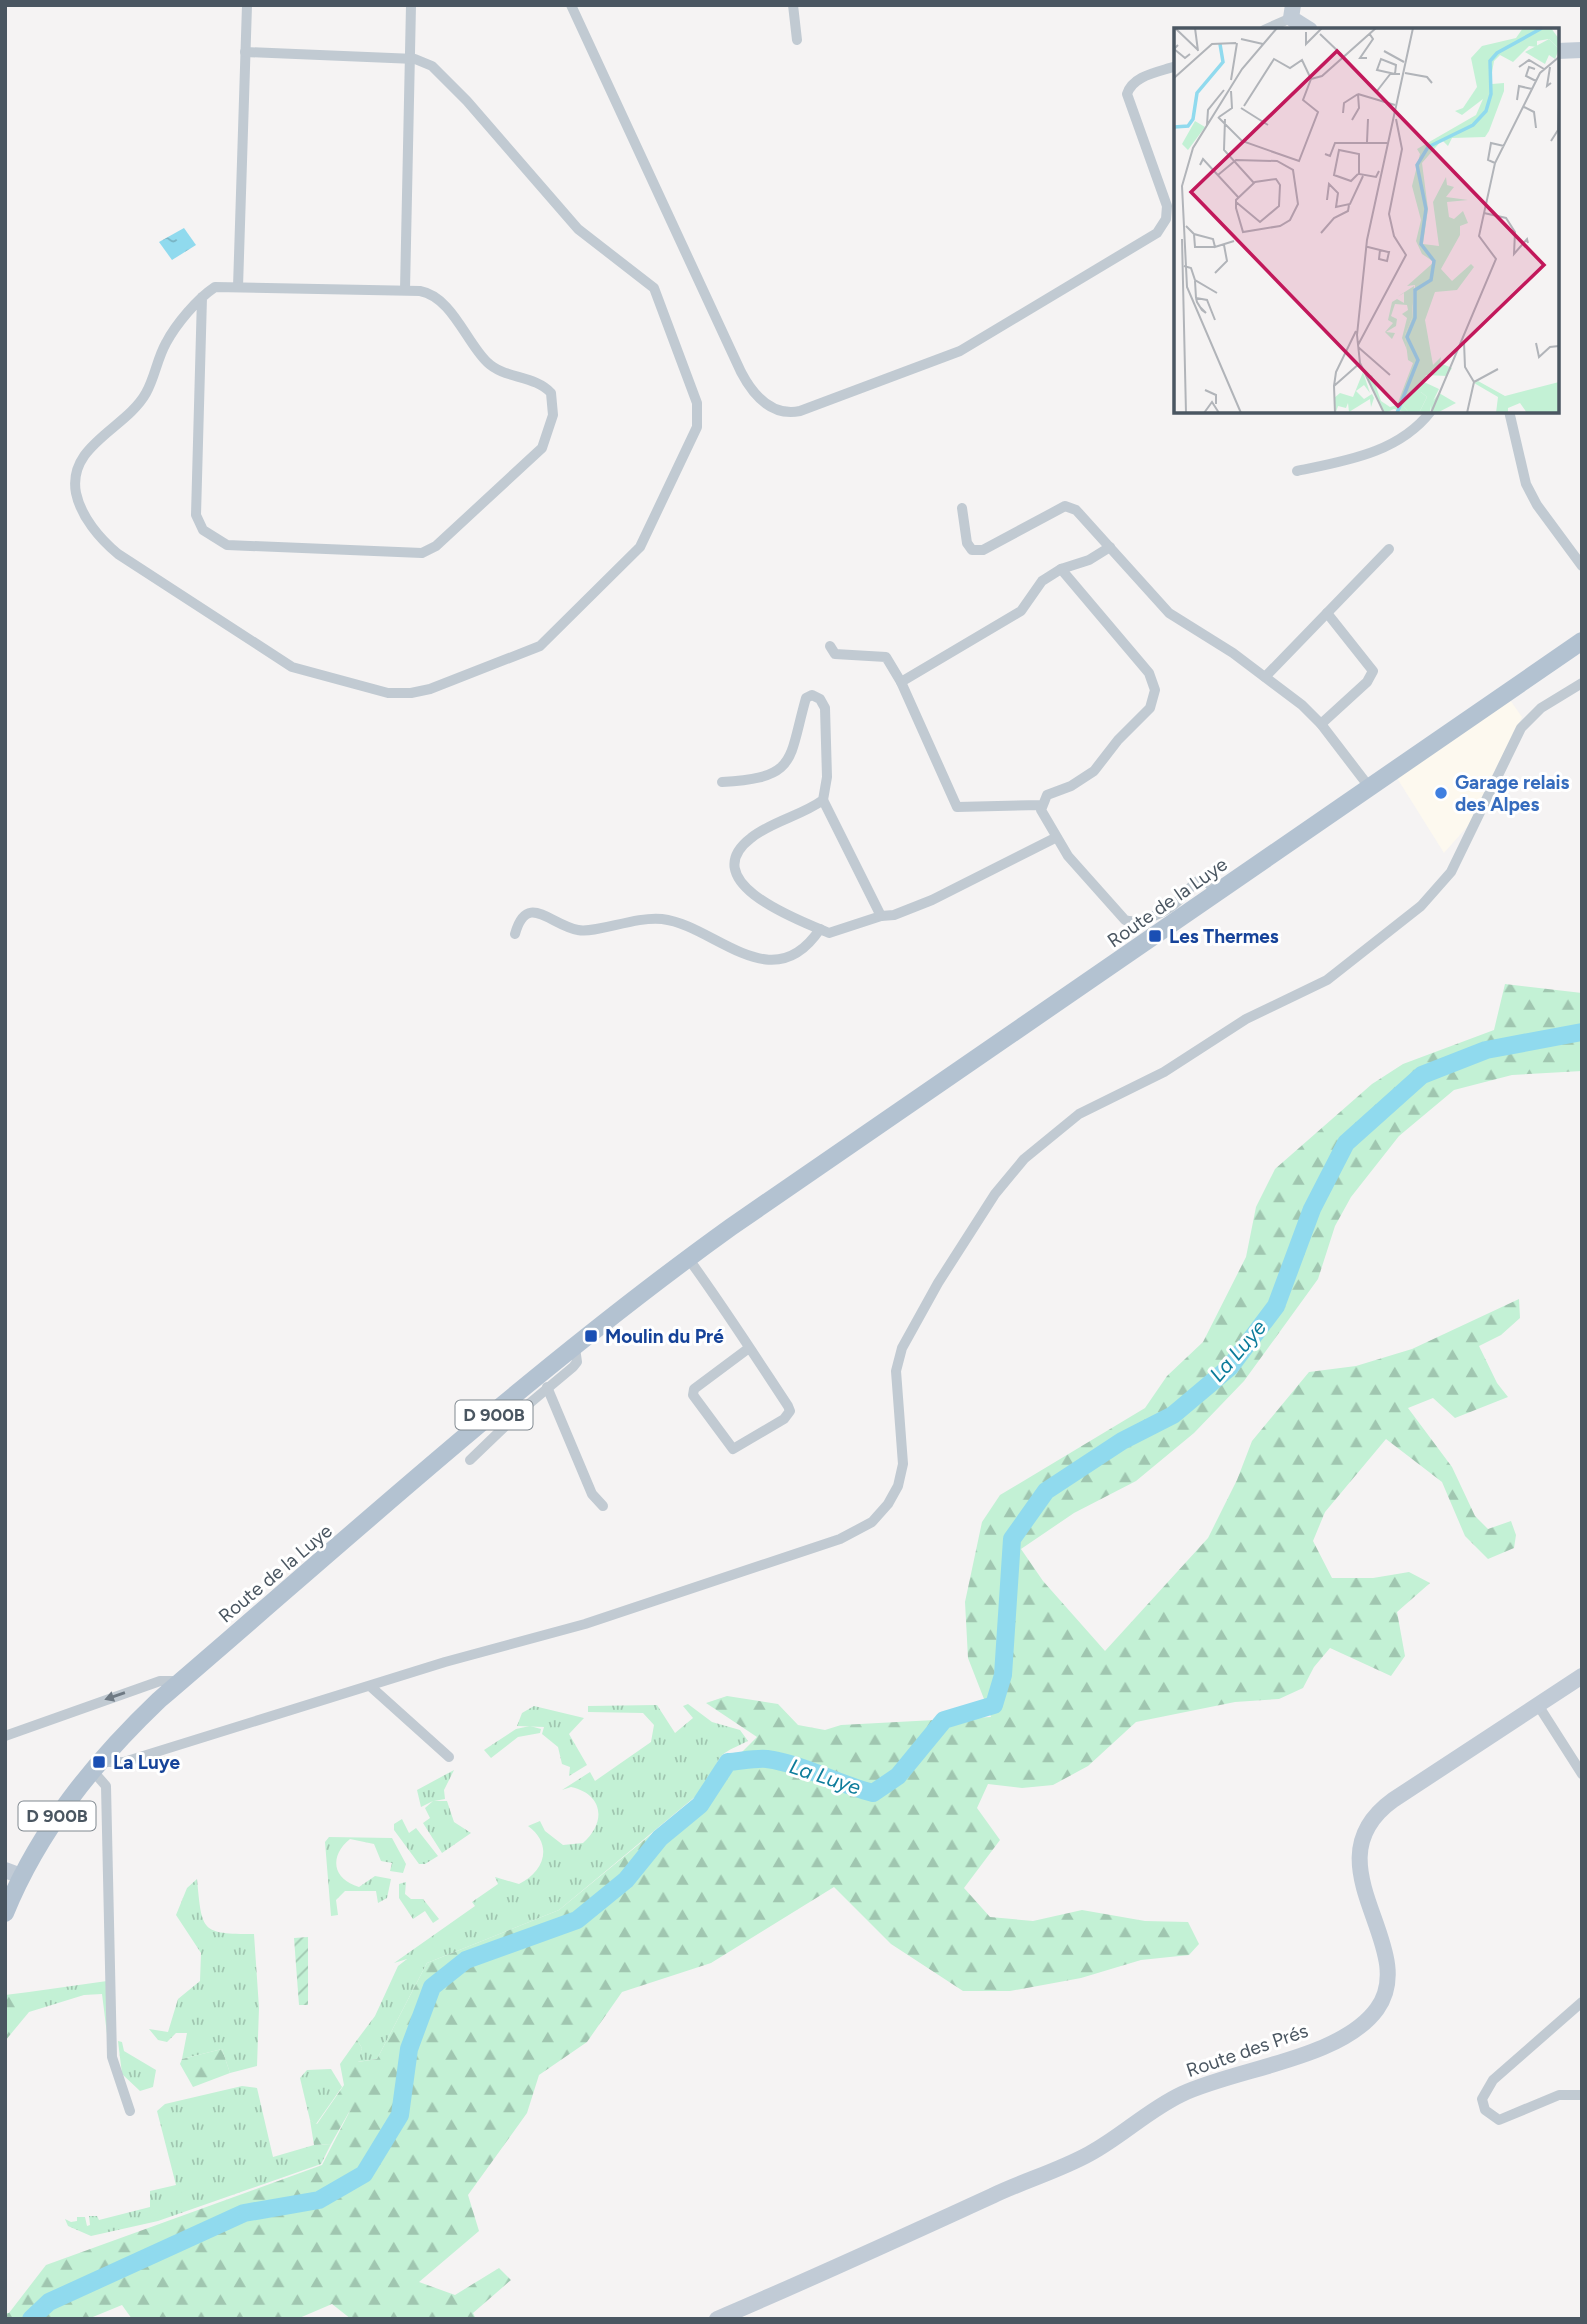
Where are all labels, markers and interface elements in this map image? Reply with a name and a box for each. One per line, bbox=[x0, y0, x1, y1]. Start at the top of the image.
inset map bbox=[1174, 28, 1559, 413]
place label: Garage relais des Alpes bbox=[1455, 771, 1570, 816]
marker: Garage relais des Alpes bbox=[1433, 785, 1449, 801]
street label: Route de la Luye bbox=[1103, 853, 1232, 952]
place label: Les Thermes bbox=[1169, 925, 1279, 948]
marker: Les Thermes bbox=[1147, 928, 1163, 944]
water label: La Luye bbox=[1204, 1314, 1271, 1387]
place label: Moulin du Pré bbox=[605, 1325, 724, 1348]
marker: Moulin du Pré bbox=[583, 1328, 599, 1344]
road number: D 900B bbox=[456, 1400, 532, 1430]
street label: Route de la Luye bbox=[214, 1519, 337, 1628]
one-way arrow bbox=[105, 1691, 126, 1702]
place label: La Luye bbox=[113, 1751, 180, 1774]
water label: La Luye bbox=[786, 1753, 864, 1800]
marker: La Luye bbox=[91, 1754, 107, 1770]
road number: D 900B bbox=[18, 1802, 96, 1830]
street label: Route des Prés bbox=[1183, 2019, 1311, 2082]

